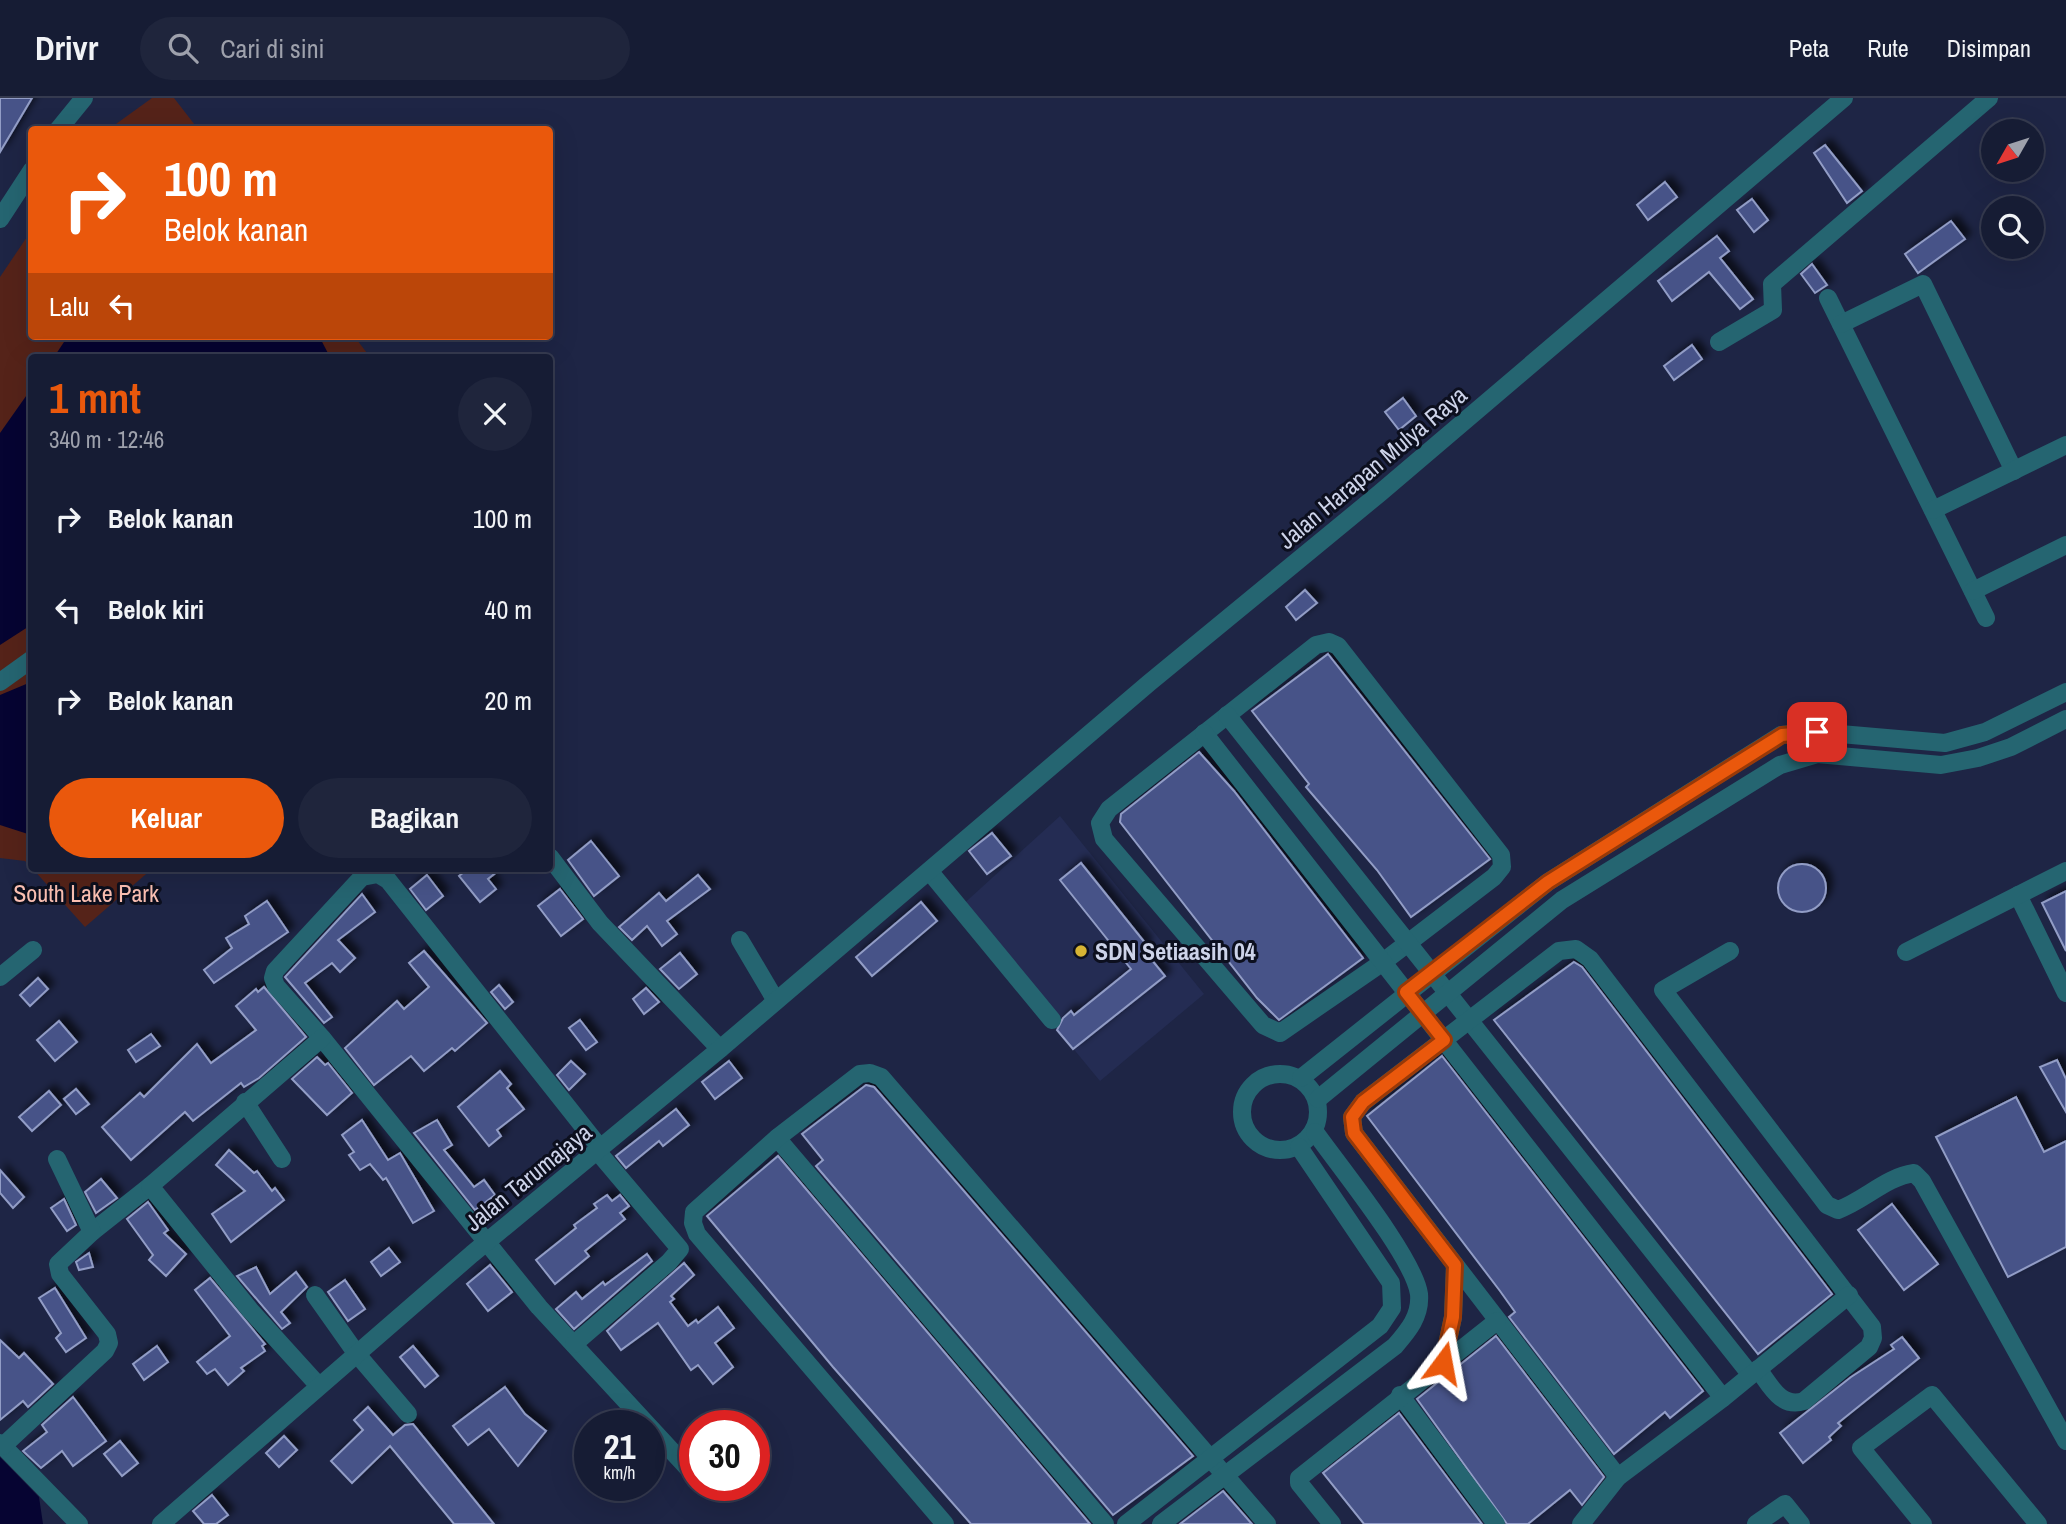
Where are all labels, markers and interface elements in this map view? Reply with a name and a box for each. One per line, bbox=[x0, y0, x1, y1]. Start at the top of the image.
search box bbox=[140, 17, 630, 80]
text: Drivr bbox=[35, 26, 98, 70]
icon: search bbox=[164, 29, 202, 67]
text: Cari di sini bbox=[220, 31, 324, 66]
text: Peta bbox=[1789, 32, 1829, 64]
text: Rute bbox=[1867, 32, 1909, 64]
text: Disimpan bbox=[1947, 32, 2031, 64]
north arrow bbox=[1981, 119, 2044, 182]
map controls bbox=[1981, 119, 2044, 259]
text: 100 m bbox=[164, 145, 278, 211]
icon: right bbox=[49, 154, 140, 245]
button: search bbox=[1981, 196, 2044, 259]
text: Belok kanan bbox=[164, 208, 308, 251]
icon: left bbox=[103, 287, 141, 325]
text: Lalu bbox=[49, 289, 89, 324]
text: 1 mnt bbox=[49, 370, 141, 426]
button: close bbox=[458, 377, 532, 451]
street label: Jalan Harapan Mulya Raya bbox=[1271, 378, 1473, 556]
text: 340 m · 12:46 bbox=[49, 424, 164, 455]
icon: right bbox=[49, 500, 87, 538]
text: Belok kanan bbox=[108, 501, 234, 536]
text: 100 m bbox=[473, 501, 532, 536]
icon: left bbox=[49, 591, 87, 629]
text: Belok kiri bbox=[108, 592, 204, 627]
text: 40 m bbox=[485, 592, 532, 627]
icon: right bbox=[49, 682, 87, 720]
text: Belok kanan bbox=[108, 683, 234, 718]
text: 20 m bbox=[485, 683, 532, 718]
pin bbox=[1787, 702, 1847, 762]
icon: arrive bbox=[1798, 713, 1836, 751]
button: Keluar bbox=[49, 778, 284, 858]
button: Bagikan bbox=[298, 778, 532, 858]
park label: South Lake Park bbox=[13, 877, 159, 909]
place label: SDN Setiaasih 04 bbox=[1095, 935, 1256, 967]
marker: SDN Setiaasih 04 bbox=[1073, 943, 1089, 959]
street label: Jalan Tarumajaya bbox=[458, 1116, 598, 1238]
position arrow bbox=[1406, 1326, 1480, 1400]
speed limit sign: 30 bbox=[679, 1410, 770, 1501]
text: 21 bbox=[604, 1423, 635, 1470]
text: km/h bbox=[604, 1460, 636, 1485]

